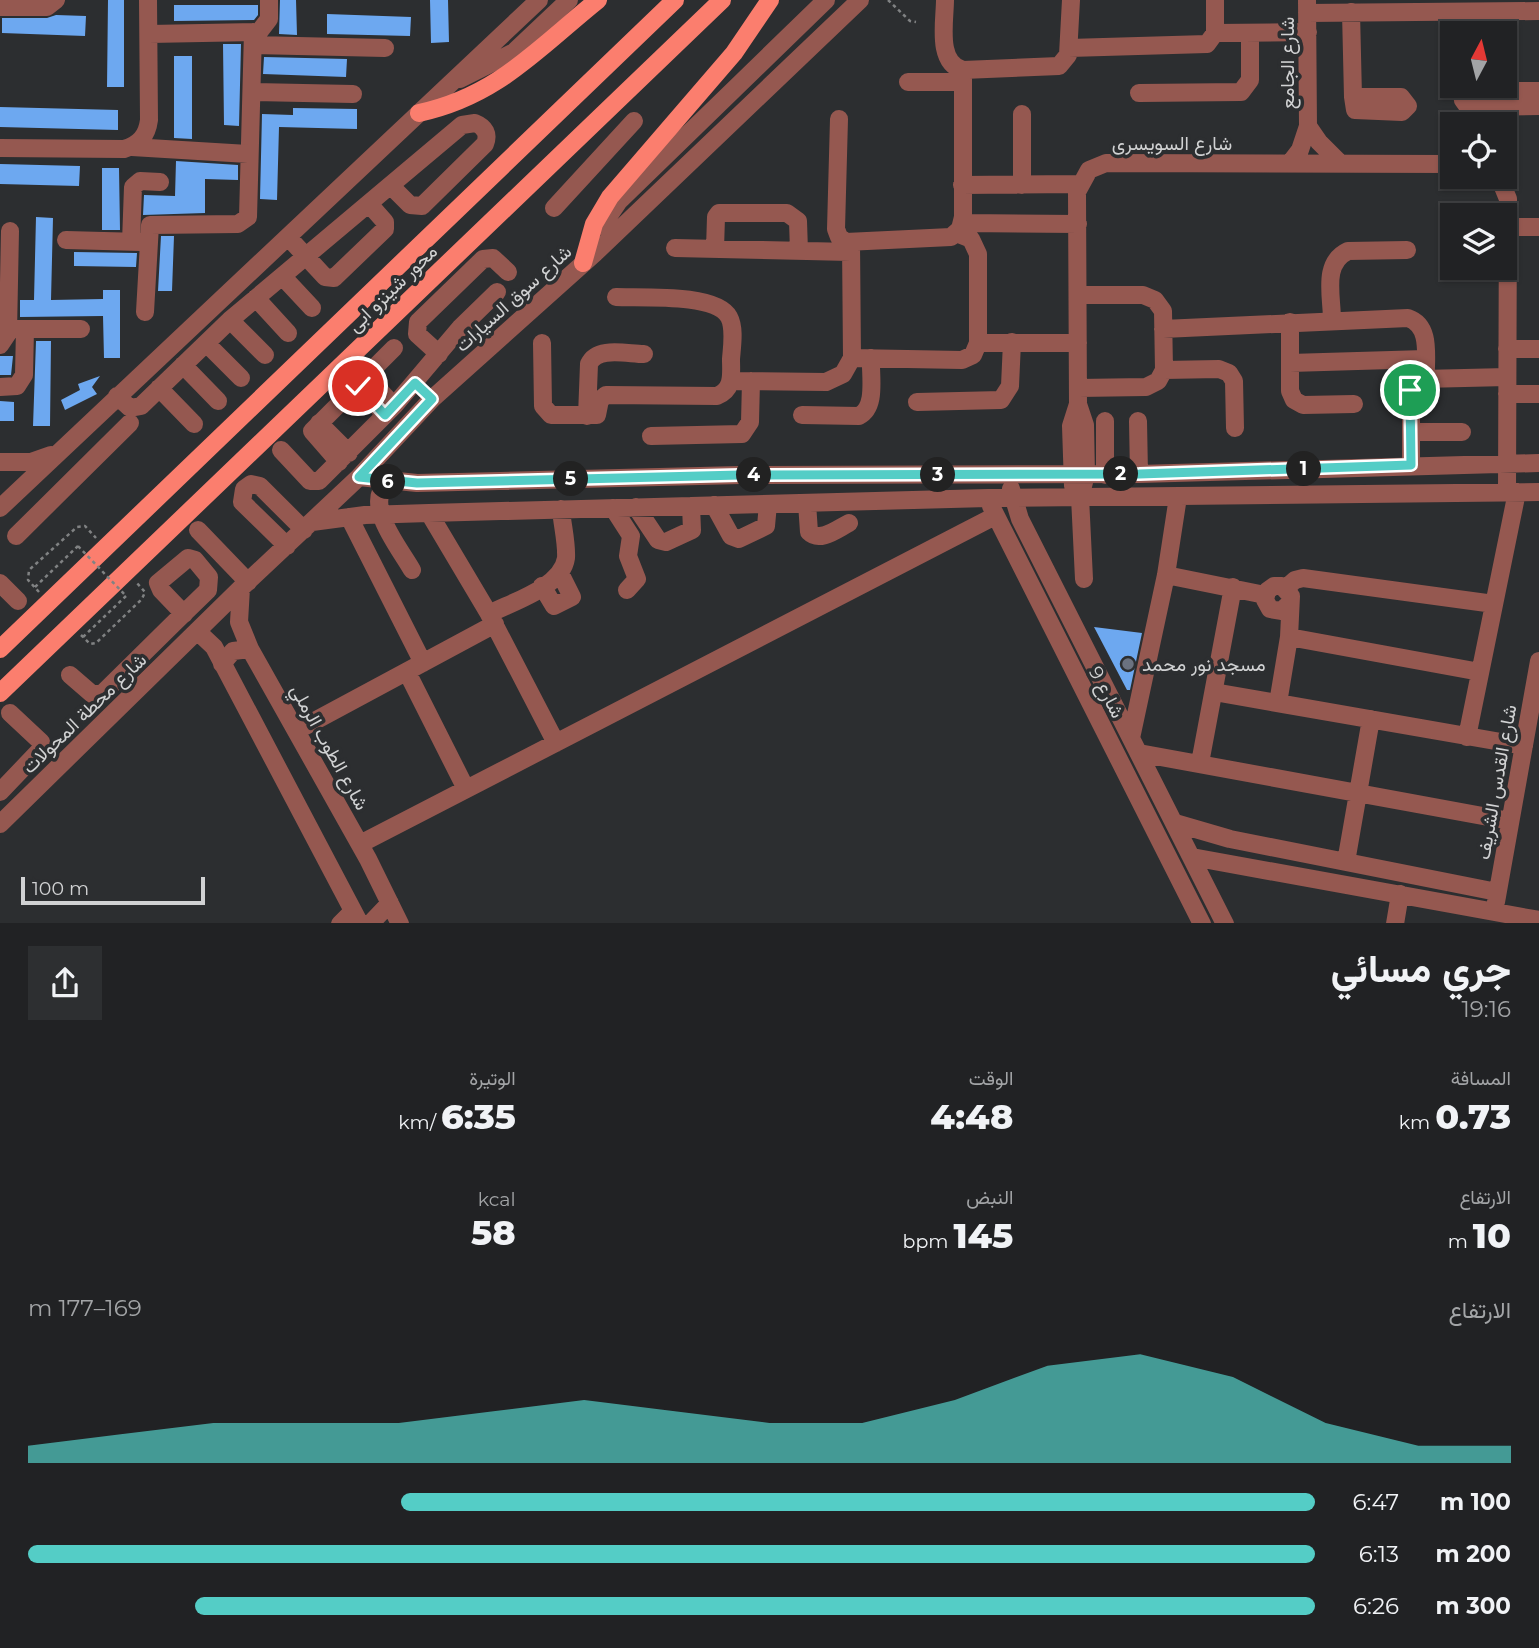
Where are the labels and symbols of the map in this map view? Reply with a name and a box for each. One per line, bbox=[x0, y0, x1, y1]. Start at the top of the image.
street label: شارع الجامع bbox=[1276, 17, 1301, 109]
north arrow bbox=[1440, 21, 1517, 98]
street label: شارع السويسرى bbox=[1112, 132, 1232, 156]
street label: محور شينزو ابى bbox=[343, 240, 442, 337]
street label: شارع سوق السيارات bbox=[450, 240, 577, 357]
pin bbox=[328, 356, 388, 416]
pin bbox=[1380, 360, 1440, 420]
pin: 1 bbox=[1286, 452, 1322, 486]
pin: 2 bbox=[1104, 456, 1138, 491]
pin: 4 bbox=[736, 458, 772, 492]
pin: 3 bbox=[920, 458, 956, 492]
pin: 5 bbox=[554, 462, 588, 496]
pin: 6 bbox=[370, 464, 406, 500]
street label: شارع محطة المحولات bbox=[18, 648, 152, 779]
place label: مسجد نور محمد bbox=[1142, 653, 1266, 676]
marker: مسجد نور محمد bbox=[1120, 656, 1136, 672]
street label: شارع 9 bbox=[1083, 663, 1129, 722]
street label: شارع الطوب الرملي bbox=[282, 680, 374, 816]
street label: شارع القدس الشريف bbox=[1472, 703, 1522, 862]
scale bar bbox=[21, 874, 205, 906]

